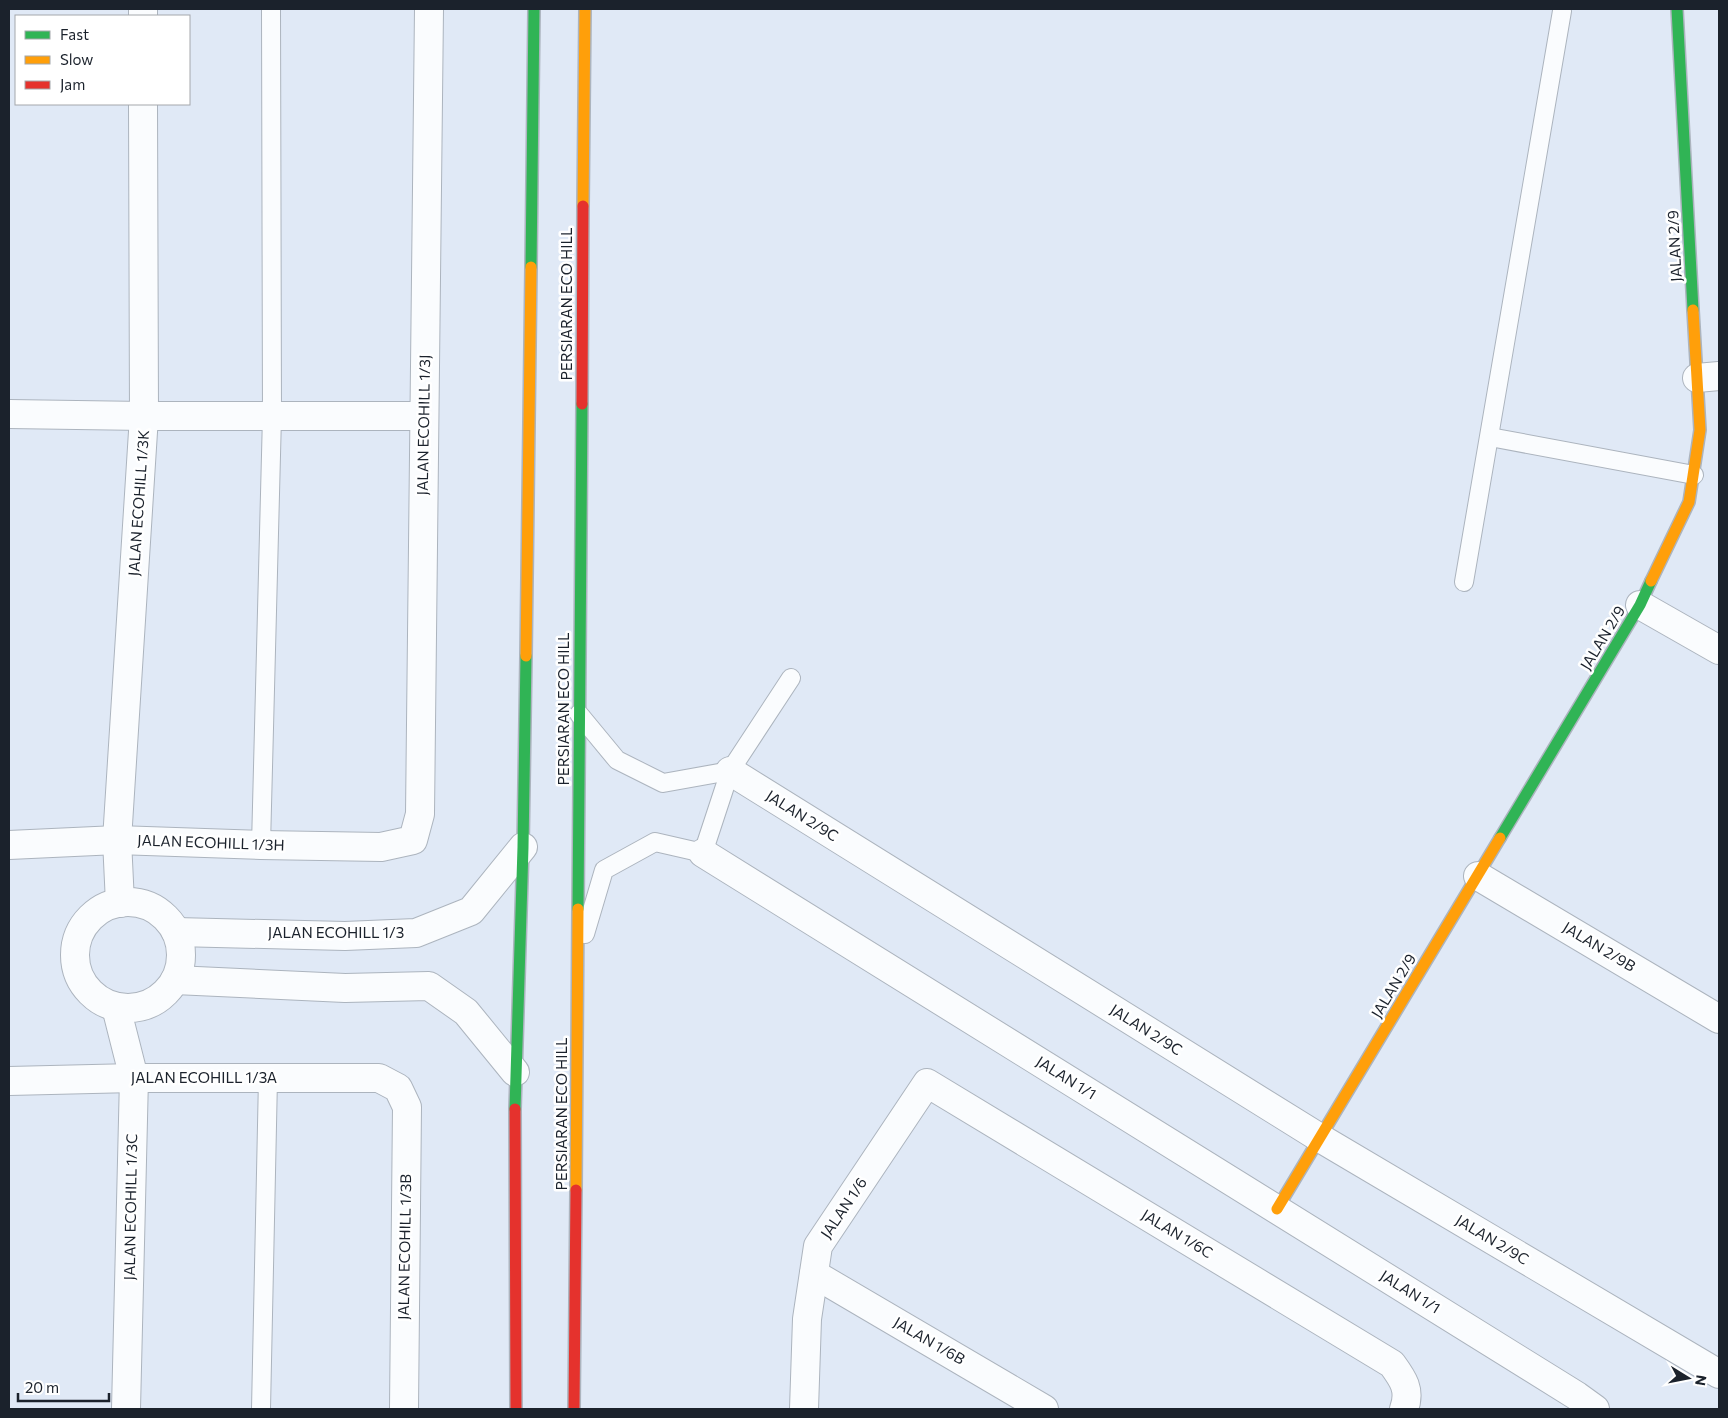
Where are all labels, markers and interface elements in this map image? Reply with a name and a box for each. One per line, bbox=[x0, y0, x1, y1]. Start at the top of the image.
legend bbox=[15, 15, 190, 105]
text: Fast bbox=[60, 25, 89, 43]
text: Slow bbox=[60, 50, 93, 68]
text: Jam bbox=[60, 75, 85, 93]
street label: JALAN 2/9 bbox=[1663, 210, 1685, 282]
street label: PERSIARAN ECO HILL bbox=[557, 227, 575, 381]
street label: JALAN ECOHILL 1/3J bbox=[413, 354, 433, 496]
street label: JALAN ECOHILL 1/3K bbox=[124, 429, 152, 577]
street label: JALAN 2/9 bbox=[1576, 602, 1628, 673]
street label: PERSIARAN ECO HILL bbox=[554, 632, 572, 786]
street label: JALAN 2/9C bbox=[763, 786, 842, 844]
street label: JALAN ECOHILL 1/3H bbox=[137, 830, 285, 854]
street label: JALAN 2/9B bbox=[1560, 918, 1639, 975]
street label: JALAN ECOHILL 1/3 bbox=[268, 923, 404, 941]
street label: JALAN 2/9 bbox=[1367, 950, 1419, 1021]
street label: JALAN 2/9C bbox=[1107, 1000, 1186, 1058]
street label: PERSIARAN ECO HILL bbox=[552, 1037, 570, 1191]
street label: JALAN 1/1 bbox=[1033, 1052, 1100, 1103]
street label: JALAN ECOHILL 1/3A bbox=[131, 1068, 277, 1086]
street label: JALAN ECOHILL 1/3C bbox=[120, 1134, 140, 1280]
street label: JALAN ECOHILL 1/3B bbox=[394, 1173, 414, 1320]
street label: JALAN 1/6 bbox=[816, 1174, 870, 1241]
street label: JALAN 1/6C bbox=[1139, 1205, 1216, 1261]
street label: JALAN 2/9C bbox=[1453, 1210, 1532, 1268]
street label: JALAN 1/1 bbox=[1377, 1266, 1444, 1317]
street label: JALAN 1/6B bbox=[891, 1313, 969, 1368]
north arrow bbox=[1663, 1353, 1713, 1403]
scale bar bbox=[18, 1370, 109, 1402]
text: N bbox=[1692, 1374, 1711, 1387]
text: 20 m bbox=[25, 1378, 59, 1396]

